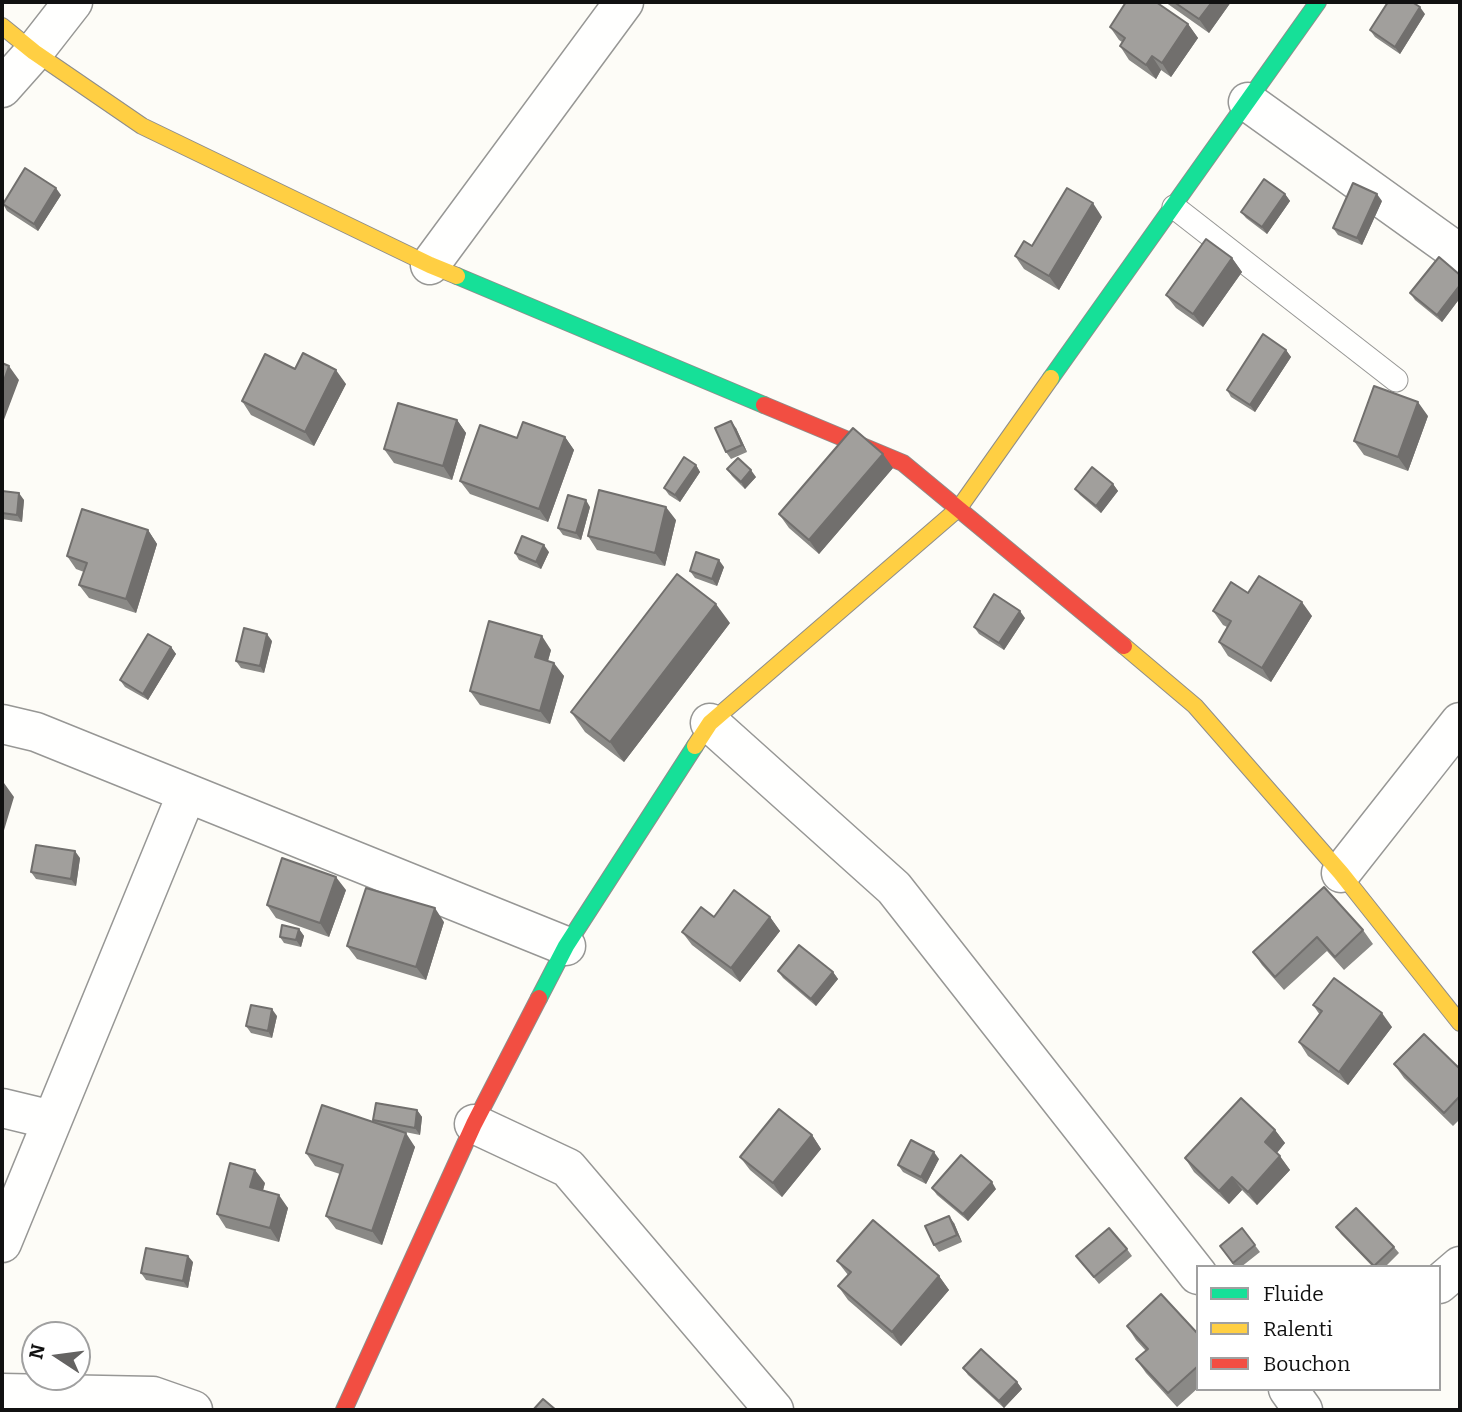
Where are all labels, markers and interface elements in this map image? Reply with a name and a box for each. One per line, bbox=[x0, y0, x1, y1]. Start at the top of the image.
legend bbox=[1196, 1265, 1441, 1391]
text: Fluide bbox=[1263, 1281, 1324, 1307]
text: Ralenti bbox=[1263, 1316, 1333, 1342]
north arrow bbox=[21, 1321, 91, 1391]
text: N bbox=[24, 1342, 50, 1361]
text: Bouchon bbox=[1263, 1351, 1350, 1377]

